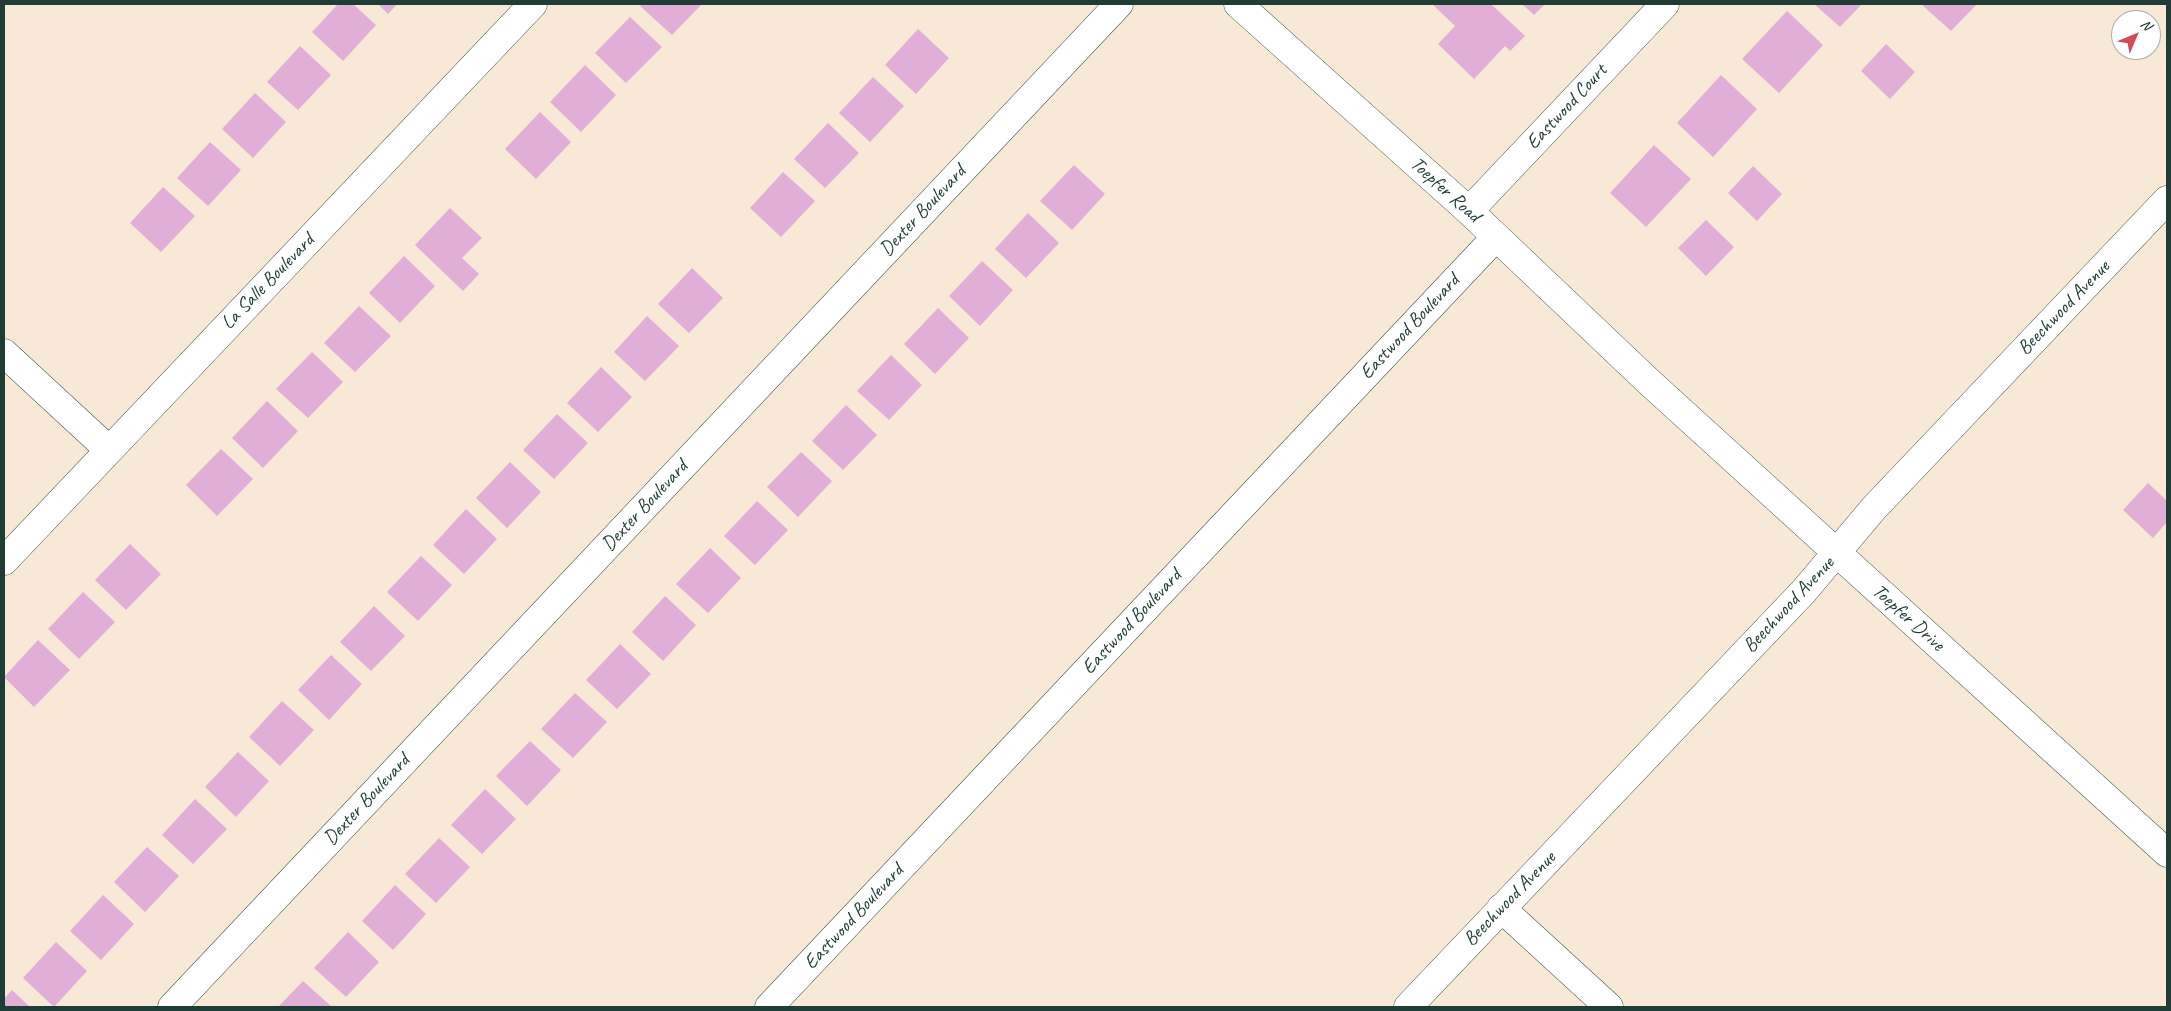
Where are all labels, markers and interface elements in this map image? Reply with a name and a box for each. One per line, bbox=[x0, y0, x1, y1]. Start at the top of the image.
north arrow bbox=[2111, 10, 2161, 60]
text: N bbox=[2137, 16, 2155, 34]
street label: Eastwood Court bbox=[1522, 59, 1612, 155]
street label: Toepfer Road bbox=[1405, 152, 1485, 228]
street label: Dexter Boulevard bbox=[875, 161, 971, 261]
street label: La Salle Boulevard bbox=[216, 229, 320, 335]
street label: Beechwood Avenue bbox=[2013, 256, 2115, 360]
street label: Eastwood Boulevard bbox=[1355, 269, 1465, 385]
street label: Dexter Boulevard bbox=[597, 456, 693, 556]
street label: Beechwood Avenue bbox=[1738, 552, 1840, 658]
street label: Eastwood Boulevard bbox=[1077, 564, 1187, 680]
street label: Toepfer Drive bbox=[1867, 579, 1949, 657]
street label: Dexter Boulevard bbox=[319, 750, 415, 850]
street label: Beechwood Avenue bbox=[1459, 847, 1561, 951]
street label: Eastwood Boulevard bbox=[799, 859, 909, 975]

